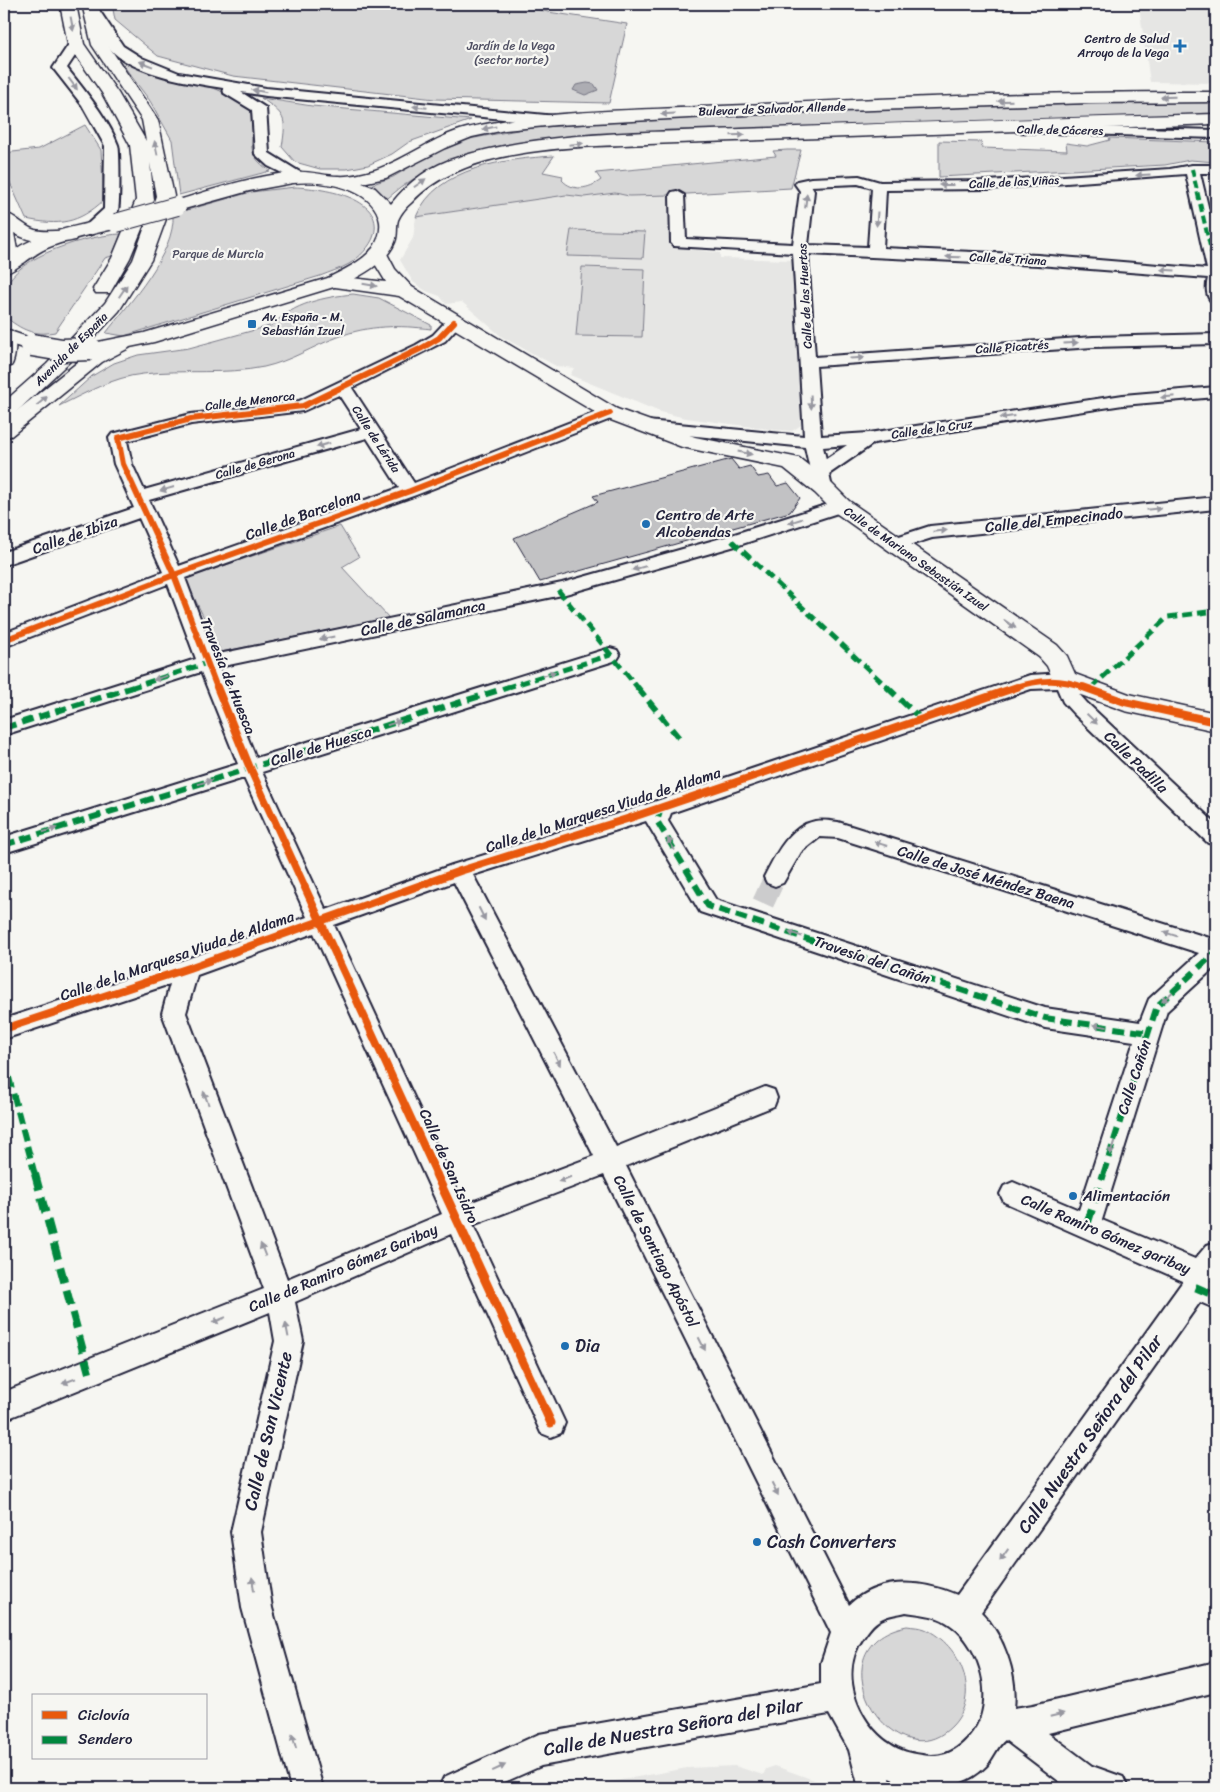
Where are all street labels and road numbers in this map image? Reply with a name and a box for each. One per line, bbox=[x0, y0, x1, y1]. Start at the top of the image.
street label: Bulevar de Salvador Allende bbox=[698, 95, 846, 123]
street label: Calle de Cáceres bbox=[1017, 118, 1104, 142]
street label: Calle de las Viñas bbox=[968, 169, 1060, 195]
street label: Calle de las Huertas bbox=[791, 242, 819, 349]
street label: Calle de Triana bbox=[969, 246, 1047, 272]
street label: Avenida de España bbox=[28, 307, 113, 392]
street label: Calle Picatrés bbox=[975, 333, 1049, 361]
street label: Calle de Menorca bbox=[204, 385, 296, 417]
street label: Calle de Lérida bbox=[346, 401, 407, 478]
street label: Calle de la Cruz bbox=[890, 412, 974, 446]
street label: Calle de Gerona bbox=[213, 442, 297, 486]
street label: Calle de Barcelona bbox=[241, 482, 365, 548]
street label: Calle de Mariano Sebastián Izuel bbox=[839, 500, 993, 618]
street label: Calle del Empecinado bbox=[984, 500, 1125, 540]
street label: Calle de Ibiza bbox=[29, 508, 122, 562]
street label: Calle de Salamanca bbox=[358, 592, 488, 644]
street label: Travesía de Huesca bbox=[193, 613, 264, 739]
street label: Calle de Huesca bbox=[267, 718, 375, 774]
street label: Calle Padilla bbox=[1098, 724, 1175, 800]
street label: Calle de la Marquesa Viuda de Aldama bbox=[482, 759, 725, 860]
street label: Calle de José Méndez Baena bbox=[894, 838, 1078, 917]
street label: Calle de la Marquesa Viuda de Aldama bbox=[56, 903, 298, 1008]
street label: Travesía del Cañón bbox=[810, 928, 934, 992]
street label: Calle Cañón bbox=[1110, 1036, 1158, 1118]
street label: Calle de San Isidro bbox=[412, 1104, 486, 1228]
street label: Calle de Santiago Apóstol bbox=[606, 1170, 706, 1333]
street label: Calle Ramiro Gómez garibay bbox=[1017, 1186, 1195, 1282]
street label: Calle de Ramiro Gómez Garibay bbox=[244, 1216, 442, 1320]
street label: Calle Nuestra Señora del Pilar bbox=[1009, 1326, 1172, 1541]
street label: Calle de San Vicente bbox=[234, 1348, 302, 1514]
street label: Calle de Nuestra Señora del Pilar bbox=[541, 1688, 807, 1766]

